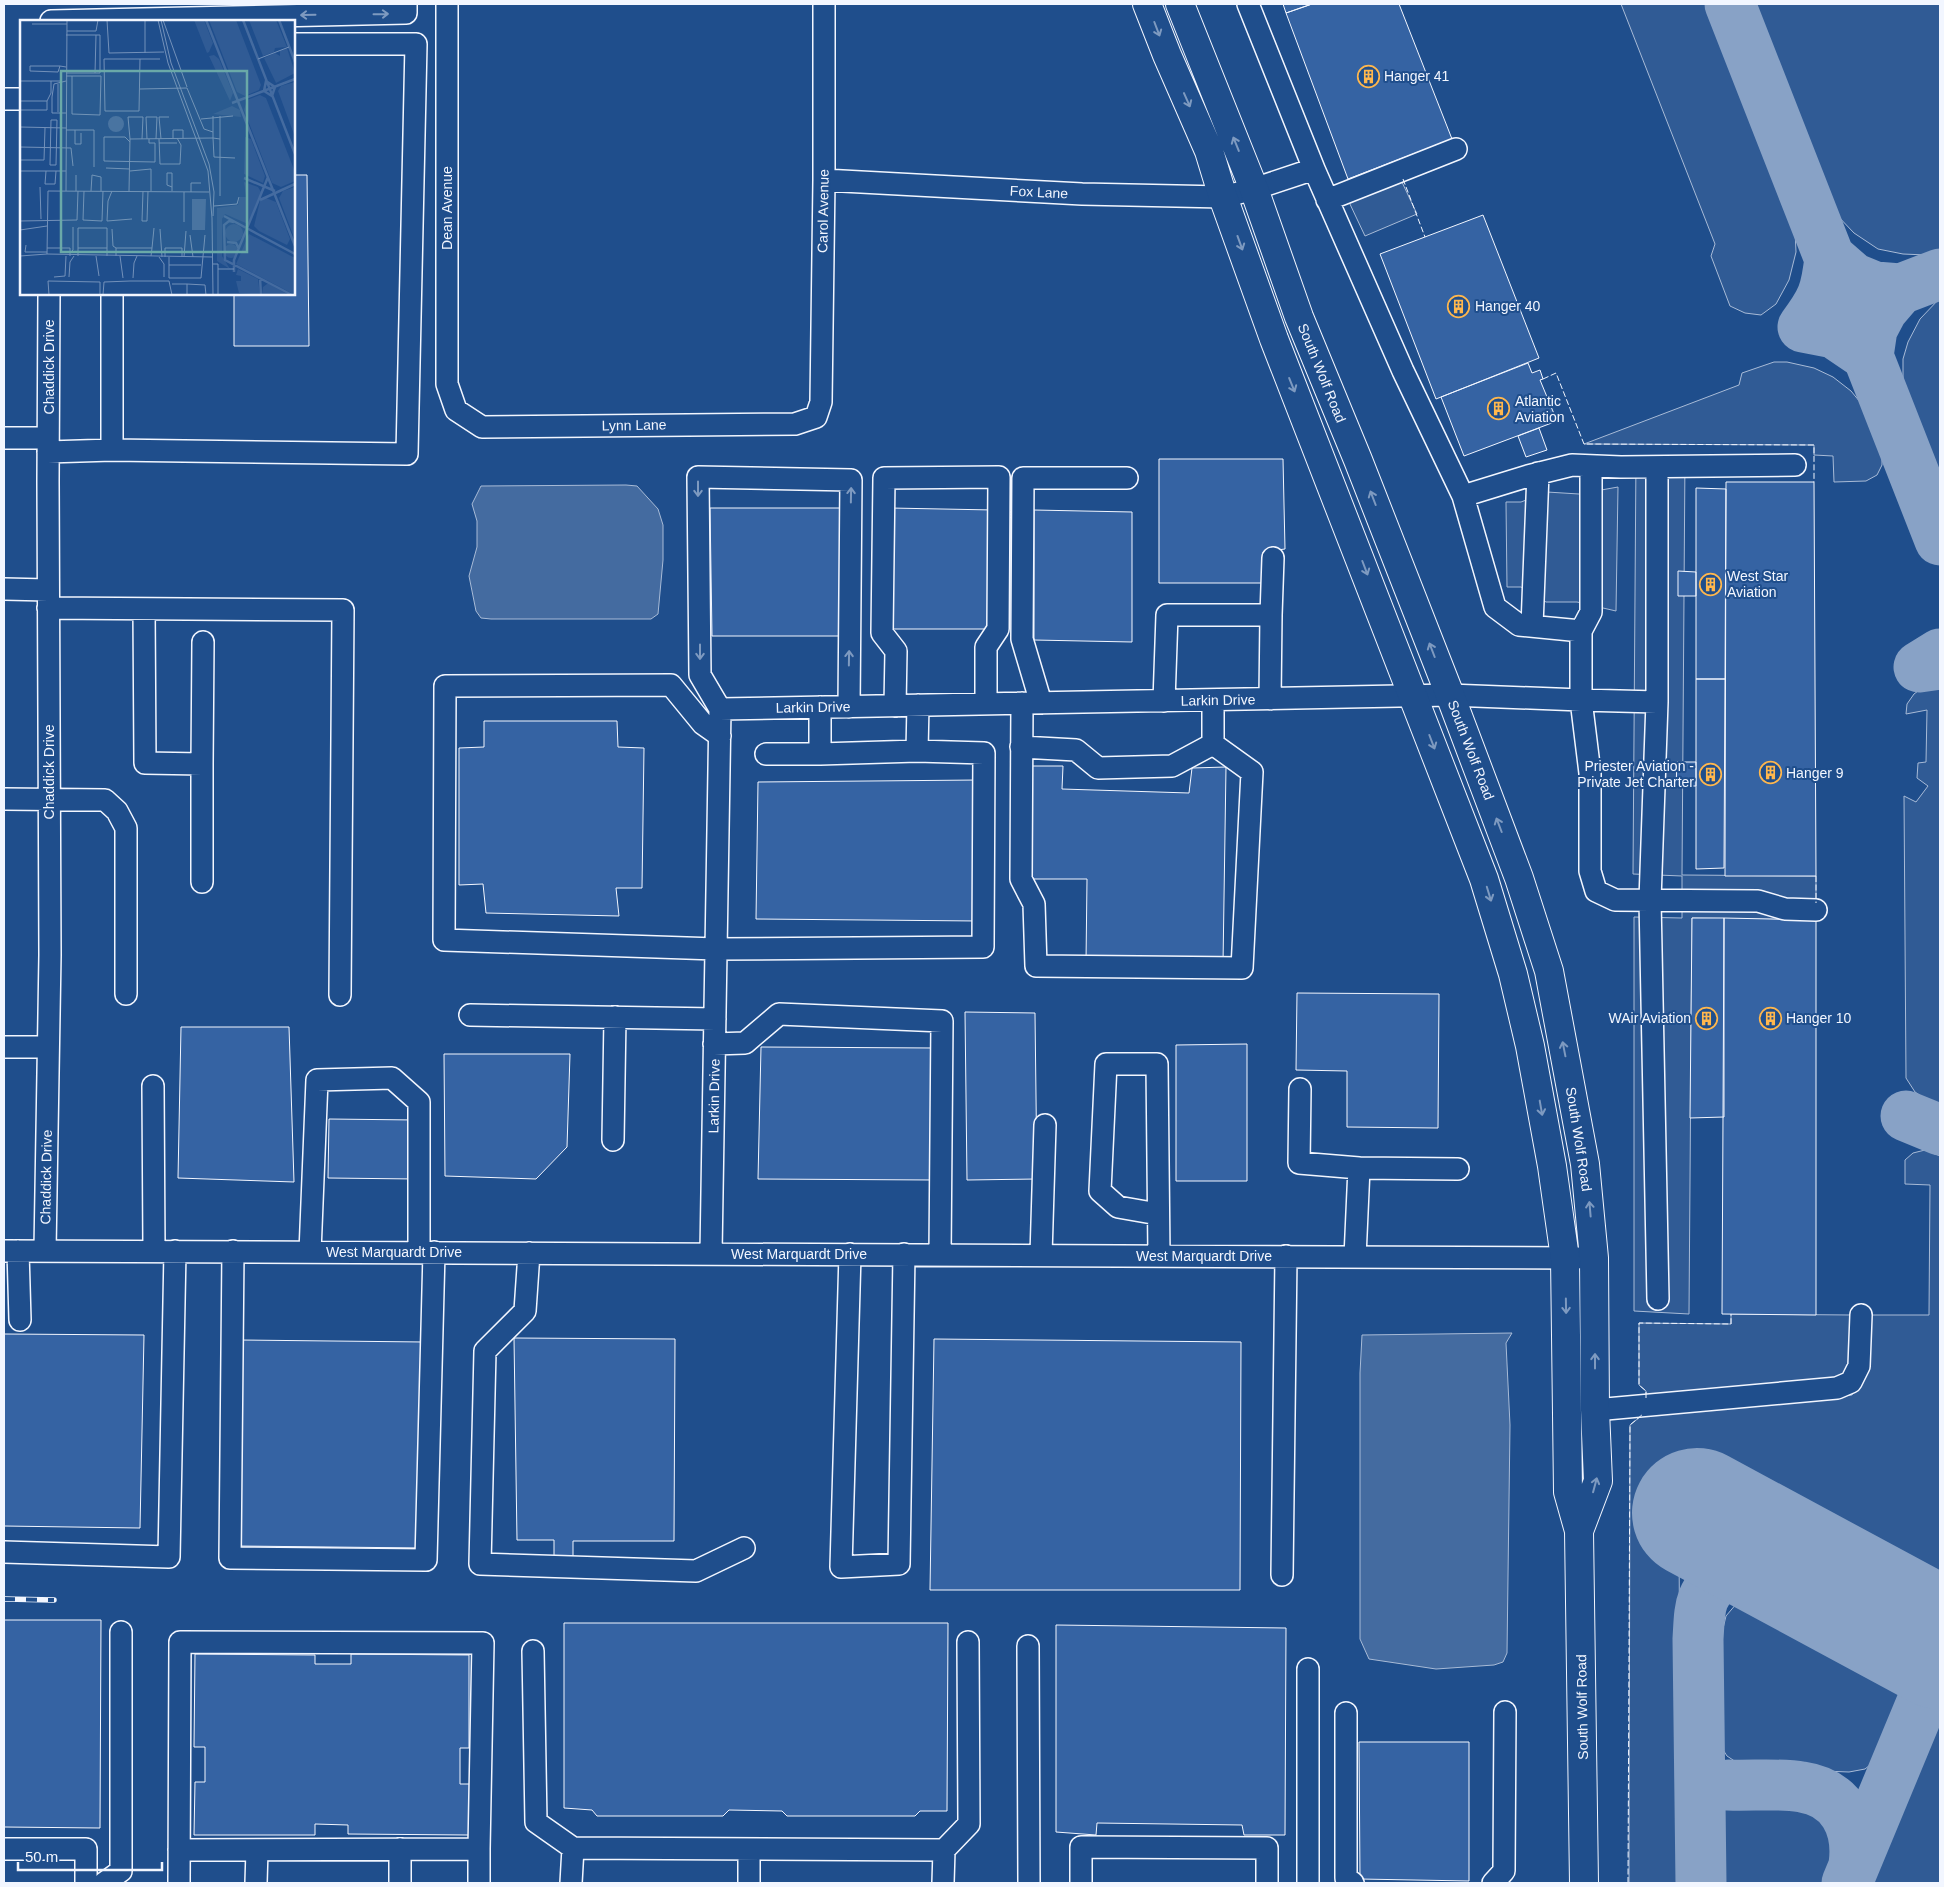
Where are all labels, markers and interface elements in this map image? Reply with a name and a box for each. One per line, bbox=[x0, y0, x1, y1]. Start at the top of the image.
one-way arrow bbox=[372, 9, 389, 19]
one-way arrow bbox=[300, 11, 316, 20]
inset map bbox=[20, 20, 295, 295]
one-way arrow bbox=[1153, 21, 1162, 37]
building icon: Hanger 41 bbox=[1356, 64, 1380, 88]
place label: Hanger 41 bbox=[1384, 68, 1450, 84]
one-way arrow bbox=[1182, 92, 1192, 107]
one-way arrow bbox=[1231, 137, 1240, 152]
street label: Dean Avenue bbox=[439, 166, 455, 250]
street label: Carol Avenue bbox=[814, 169, 832, 253]
street label: Fox Lane bbox=[1009, 182, 1069, 202]
one-way arrow bbox=[1235, 234, 1245, 250]
building icon: Hanger 40 bbox=[1447, 294, 1471, 318]
place label: Hanger 40 bbox=[1475, 298, 1541, 314]
street label: Chaddick Drive bbox=[41, 319, 57, 414]
street label: South Wolf Road bbox=[1295, 321, 1349, 425]
one-way arrow bbox=[1289, 377, 1298, 392]
place label: Atlantic Aviation bbox=[1515, 393, 1565, 425]
building icon: Atlantic Aviation bbox=[1487, 397, 1511, 421]
street label: Lynn Lane bbox=[601, 416, 667, 434]
one-way arrow bbox=[693, 480, 703, 497]
one-way arrow bbox=[846, 488, 856, 504]
one-way arrow bbox=[1368, 491, 1377, 507]
one-way arrow bbox=[1360, 560, 1370, 575]
place label: West Star Aviation bbox=[1727, 568, 1789, 600]
building icon: West Star Aviation bbox=[1699, 572, 1723, 596]
one-way arrow bbox=[695, 643, 704, 659]
one-way arrow bbox=[1427, 643, 1437, 658]
one-way arrow bbox=[844, 650, 854, 666]
street label: Larkin Drive bbox=[1181, 691, 1256, 709]
street label: Larkin Drive bbox=[776, 698, 851, 716]
street label: South Wolf Road bbox=[1445, 698, 1497, 802]
street label: Chaddick Drive bbox=[41, 724, 57, 819]
one-way arrow bbox=[1428, 733, 1437, 749]
place label: Priester Aviation - Private Jet Charter bbox=[1577, 758, 1694, 790]
building icon: Hanger 9 bbox=[1758, 761, 1782, 785]
building icon: Priester Aviation - Private Jet Charter bbox=[1698, 762, 1722, 786]
place label: Hanger 9 bbox=[1786, 765, 1844, 781]
one-way arrow bbox=[1494, 818, 1503, 833]
one-way arrow bbox=[1484, 885, 1494, 901]
building icon: WAir Aviation bbox=[1695, 1006, 1719, 1030]
building icon: Hanger 10 bbox=[1758, 1006, 1782, 1030]
place label: WAir Aviation bbox=[1609, 1010, 1691, 1026]
place label: Hanger 10 bbox=[1786, 1010, 1852, 1026]
one-way arrow bbox=[1558, 1042, 1568, 1058]
street label: Larkin Drive bbox=[705, 1058, 723, 1133]
street label: South Wolf Road bbox=[1563, 1086, 1595, 1192]
one-way arrow bbox=[1537, 1099, 1547, 1115]
street label: Chaddick Drive bbox=[37, 1129, 55, 1225]
one-way arrow bbox=[1585, 1202, 1595, 1218]
street label: West Marquardt Drive bbox=[326, 1244, 462, 1260]
street label: West Marquardt Drive bbox=[731, 1246, 867, 1262]
street label: West Marquardt Drive bbox=[1136, 1248, 1272, 1264]
one-way arrow bbox=[1561, 1298, 1570, 1314]
one-way arrow bbox=[1590, 1353, 1600, 1370]
one-way arrow bbox=[1591, 1477, 1601, 1493]
street label: South Wolf Road bbox=[1573, 1654, 1591, 1760]
scale bar bbox=[18, 1840, 161, 1872]
text: 50 m bbox=[25, 1848, 58, 1865]

